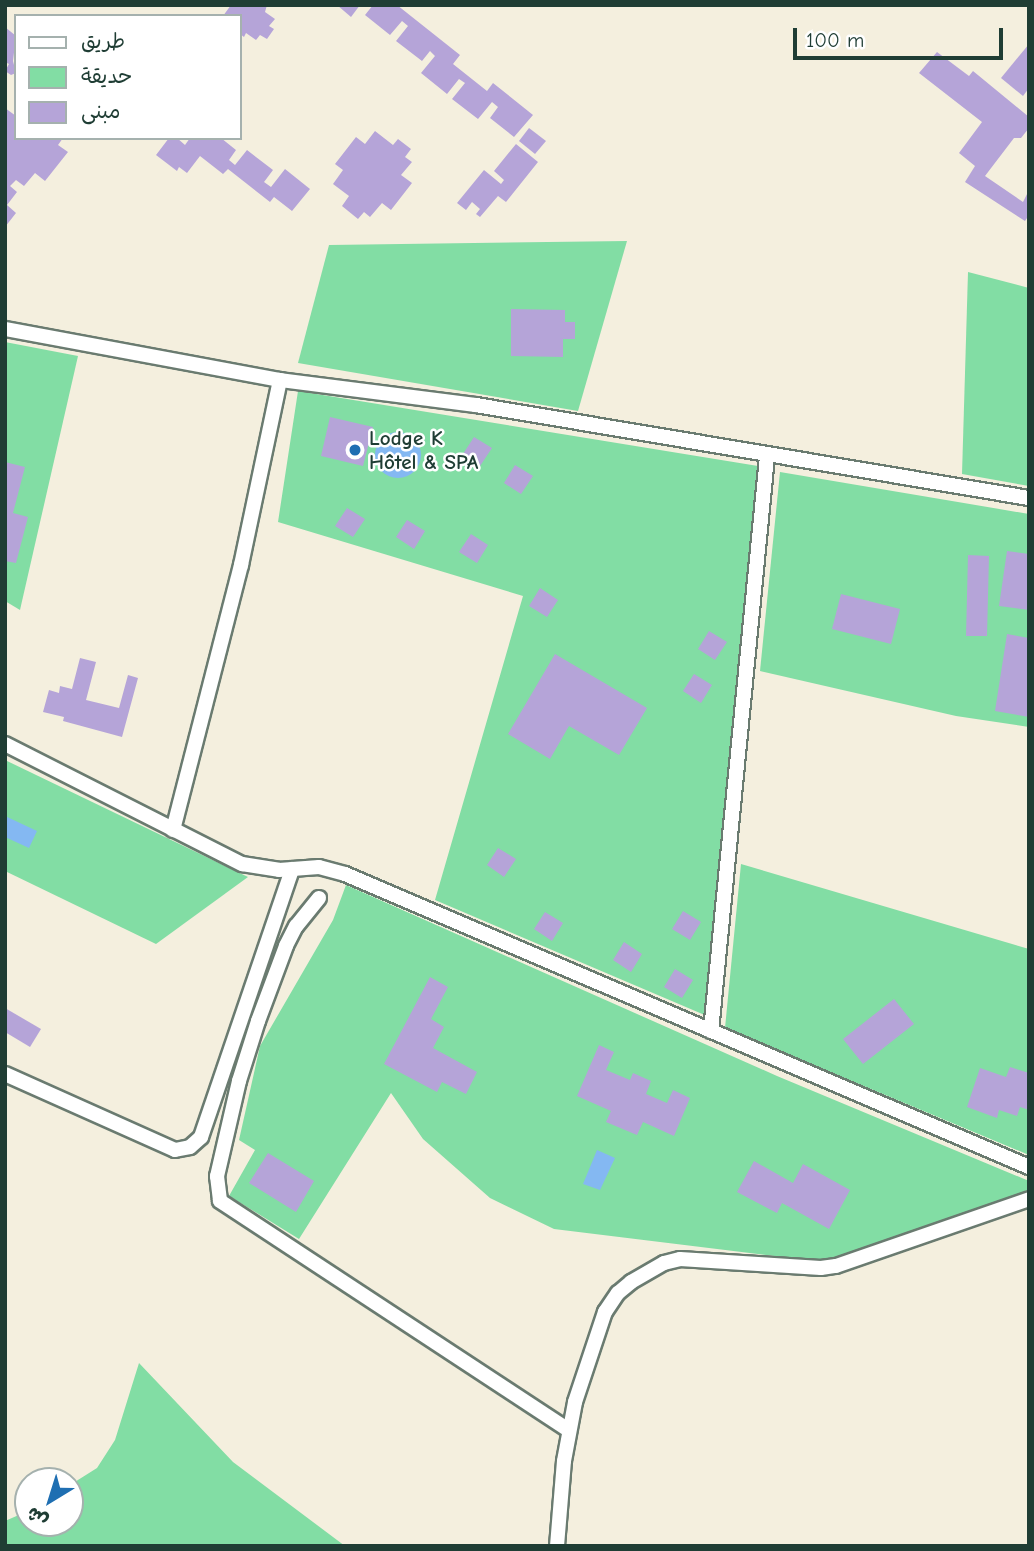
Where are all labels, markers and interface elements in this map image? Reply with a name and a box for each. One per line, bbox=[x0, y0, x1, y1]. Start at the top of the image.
legend bbox=[14, 14, 242, 140]
scale bar bbox=[796, 14, 1006, 58]
text: 100 m bbox=[806, 28, 864, 52]
text: طريق bbox=[81, 29, 125, 53]
text: حديقة bbox=[81, 64, 132, 88]
text: مبنى bbox=[81, 99, 120, 123]
place label: Lodge K Hôtel & SPA bbox=[369, 425, 478, 475]
marker: Lodge K Hôtel & SPA bbox=[347, 442, 363, 458]
north arrow bbox=[14, 1467, 84, 1537]
text: ش bbox=[22, 1502, 52, 1532]

